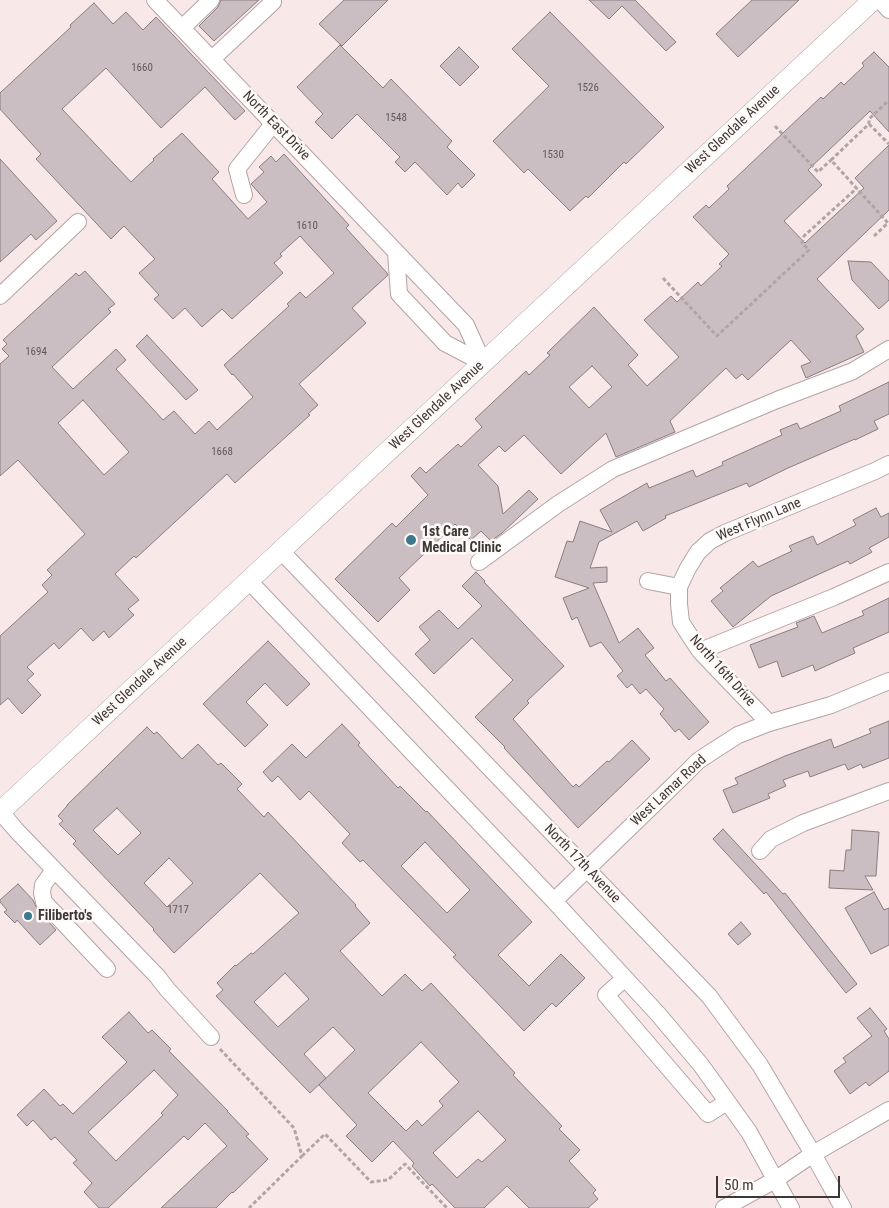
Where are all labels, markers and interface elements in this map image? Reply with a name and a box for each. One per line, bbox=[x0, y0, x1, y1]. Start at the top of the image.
house number: 1660 bbox=[131, 61, 153, 75]
house number: 1526 bbox=[577, 81, 599, 95]
street label: West Glendale Avenue bbox=[682, 82, 784, 178]
street label: North East Drive bbox=[239, 88, 313, 164]
house number: 1548 bbox=[385, 111, 407, 125]
house number: 1530 bbox=[542, 148, 564, 162]
house number: 1610 bbox=[296, 219, 318, 233]
house number: 1694 bbox=[25, 345, 47, 359]
street label: West Glendale Avenue bbox=[386, 358, 488, 454]
house number: 1668 bbox=[211, 445, 233, 459]
street label: West Flynn Lane bbox=[714, 495, 804, 545]
place label: 1st Care Medical Clinic bbox=[422, 524, 501, 556]
marker: 1st Care Medical Clinic bbox=[404, 533, 418, 547]
street label: North 16th Drive bbox=[686, 632, 758, 710]
street label: West Glendale Avenue bbox=[89, 634, 191, 730]
street label: West Lamar Road bbox=[628, 752, 710, 830]
street label: North 17th Avenue bbox=[540, 821, 624, 907]
house number: 1717 bbox=[167, 903, 189, 917]
place label: Filiberto's bbox=[38, 908, 92, 924]
marker: Filiberto's bbox=[22, 910, 34, 922]
scale bar bbox=[719, 1166, 843, 1198]
text: 50 m bbox=[724, 1176, 754, 1194]

